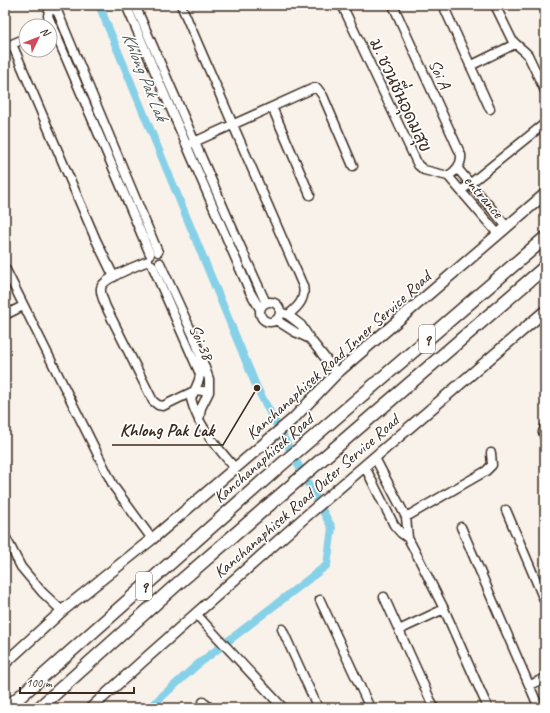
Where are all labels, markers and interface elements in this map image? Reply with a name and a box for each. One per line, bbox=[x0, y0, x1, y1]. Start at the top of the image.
north arrow bbox=[18, 18, 58, 58]
text: N bbox=[38, 24, 54, 40]
water label: Khlong Pak Lak bbox=[117, 29, 174, 126]
street label: ม. ชวนชื่นอุดมสุข bbox=[363, 33, 441, 156]
street label: Soi A bbox=[424, 56, 456, 93]
street label: entrance bbox=[459, 170, 509, 224]
street label: Kanchanaphisek Road Inner Service Road bbox=[242, 265, 437, 444]
street label: Soi 38 bbox=[184, 321, 220, 365]
road number: 9 bbox=[419, 325, 435, 353]
street label: Kanchanaphisek Road bbox=[209, 408, 320, 508]
street label: Kanchanaphisek Road Outer Service Road bbox=[209, 409, 405, 583]
callout: Khlong Pak Lak bbox=[112, 415, 223, 445]
text: Khlong Pak Lak bbox=[120, 419, 217, 441]
road number: 9 bbox=[136, 572, 152, 600]
scale bar bbox=[20, 669, 134, 695]
text: 100 m bbox=[26, 675, 53, 691]

